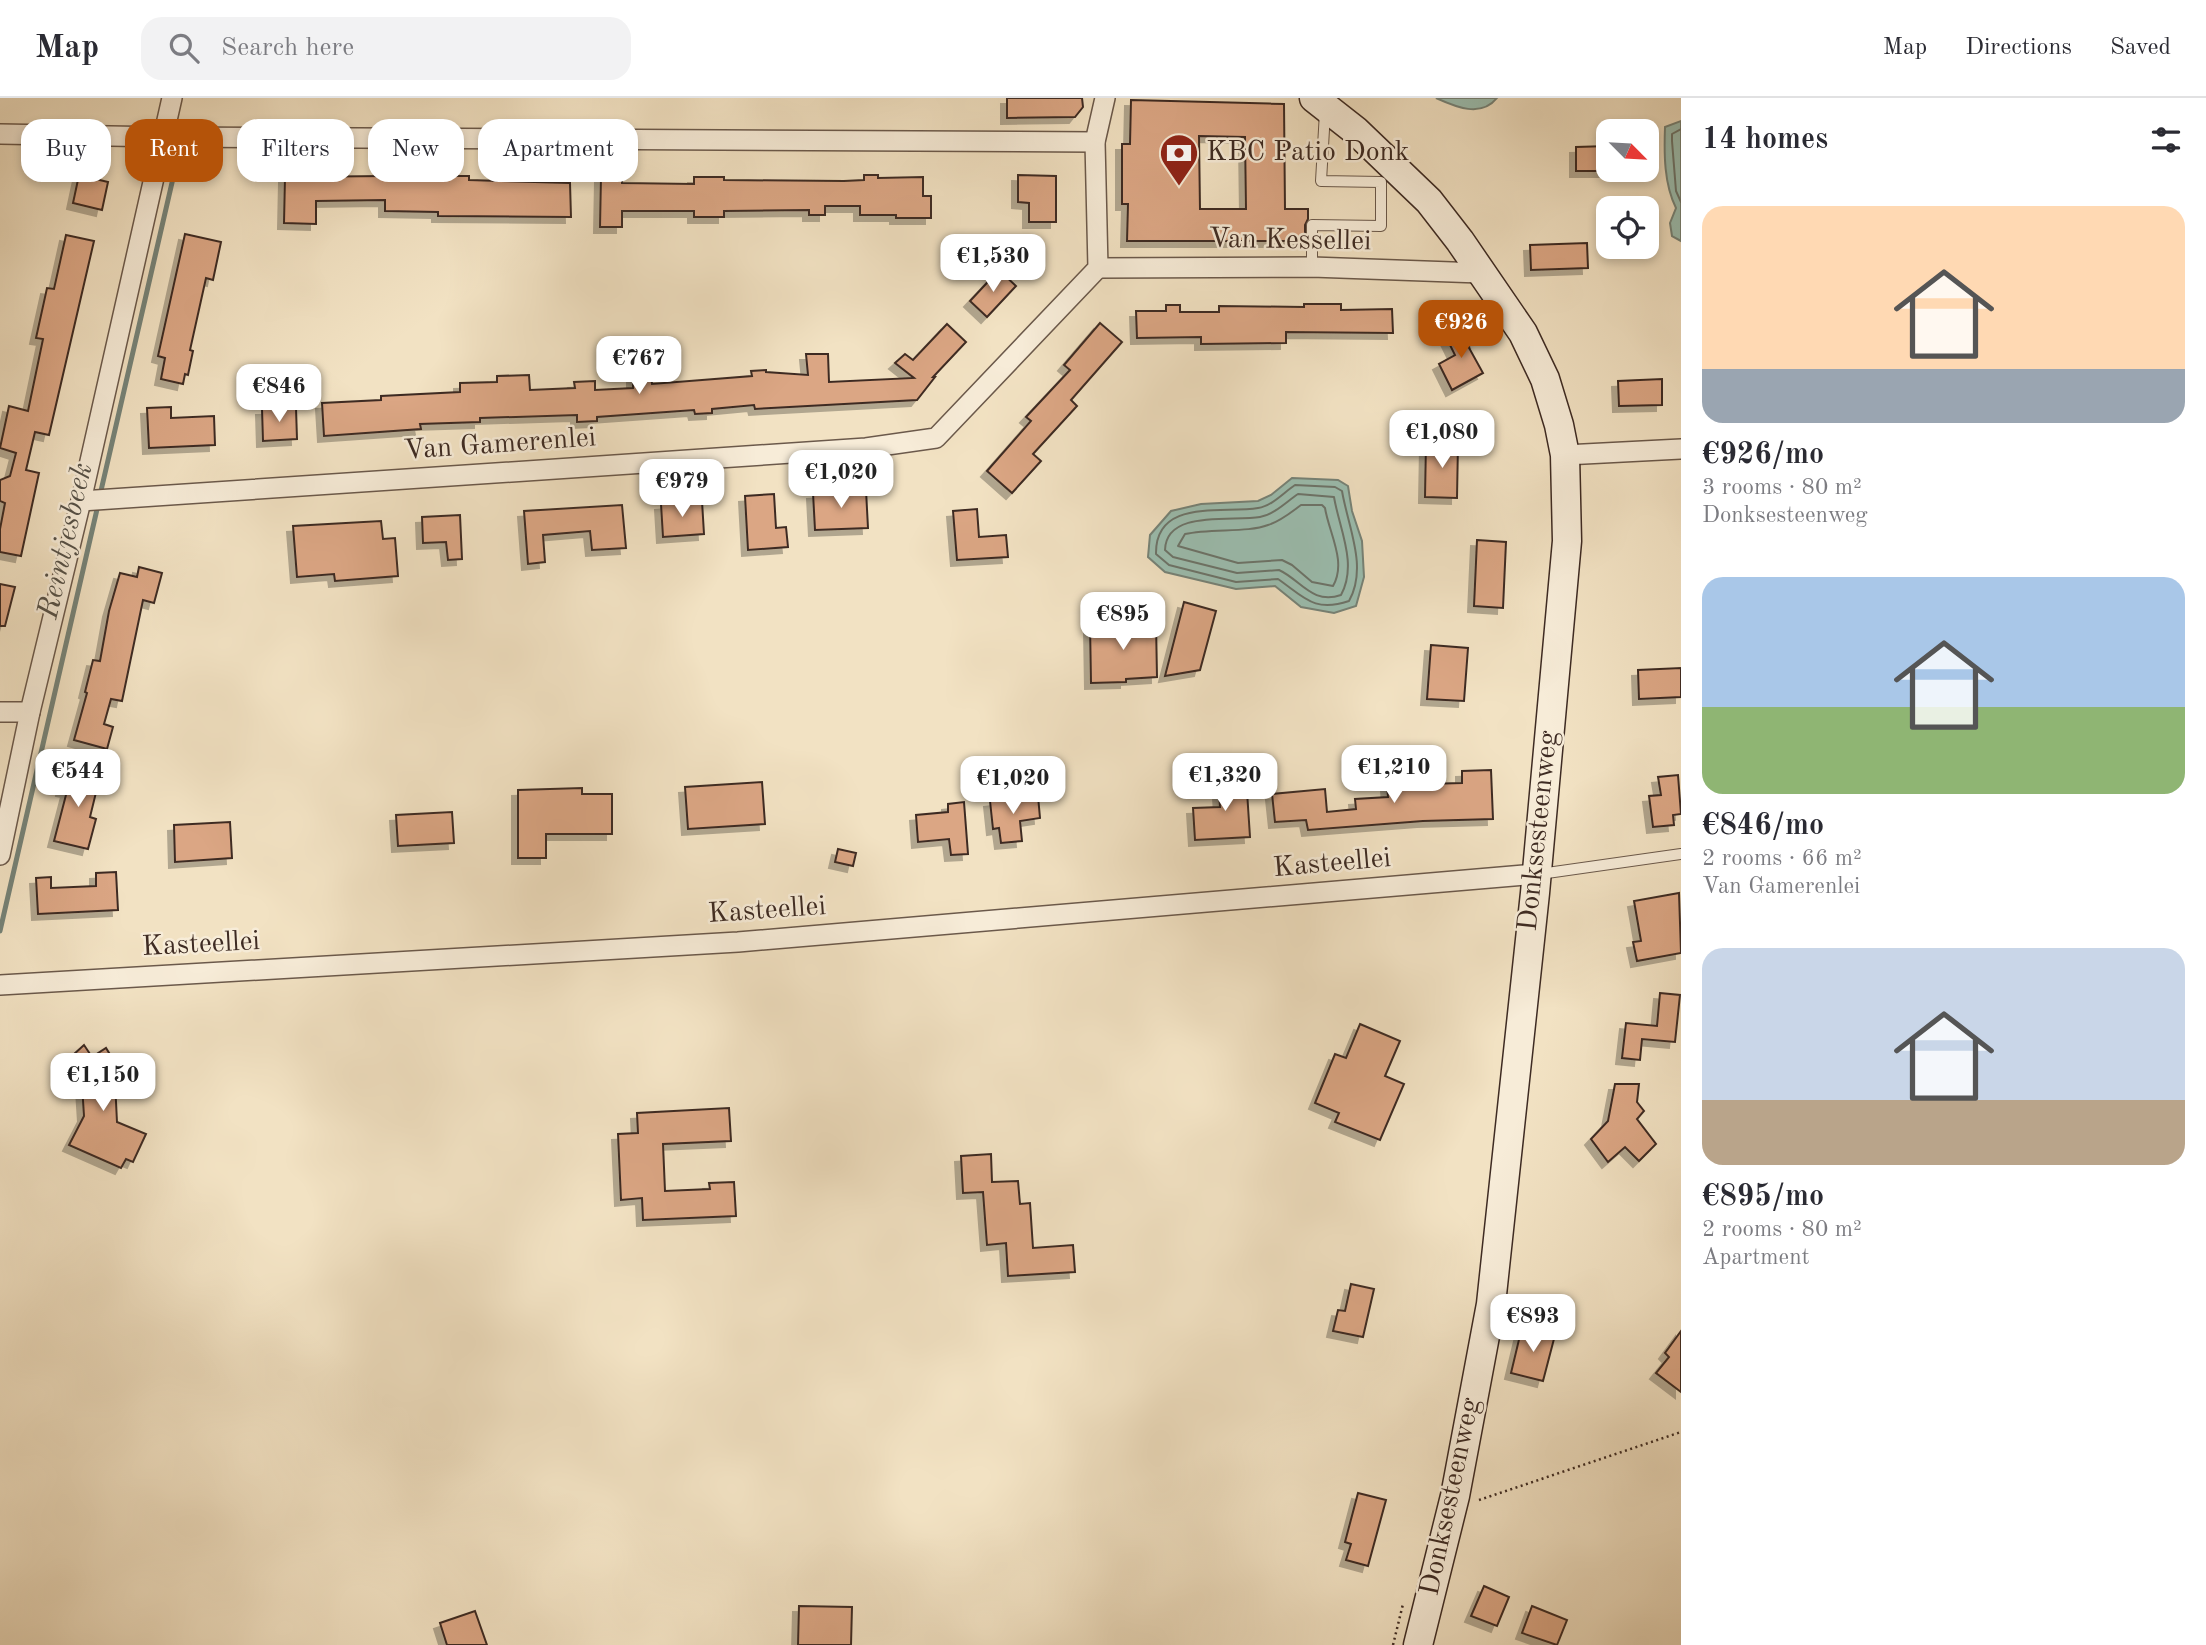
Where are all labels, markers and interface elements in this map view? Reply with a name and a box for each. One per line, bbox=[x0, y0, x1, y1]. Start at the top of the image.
search box bbox=[141, 17, 631, 80]
icon: search bbox=[165, 29, 203, 67]
text: Map bbox=[35, 32, 99, 65]
text: Search here bbox=[221, 35, 354, 61]
text: Map bbox=[1883, 36, 1927, 60]
text: Directions bbox=[1965, 36, 2072, 60]
text: Saved bbox=[2110, 36, 2171, 60]
chip: Buy bbox=[21, 119, 111, 182]
chip: Rent bbox=[125, 119, 223, 182]
chip: Filters bbox=[237, 119, 354, 182]
chip: New bbox=[368, 119, 464, 182]
chip: Apartment bbox=[478, 119, 638, 182]
north arrow bbox=[1596, 119, 1659, 182]
map controls bbox=[1596, 119, 1659, 259]
icon: filters bbox=[2147, 121, 2185, 159]
text: 14 homes bbox=[1702, 125, 1828, 155]
bank icon: KBC Patio Donk bbox=[1158, 132, 1200, 187]
place label: KBC Patio Donk bbox=[1206, 139, 1409, 167]
button: locate bbox=[1596, 196, 1659, 259]
street label: Van Kessellei bbox=[1208, 226, 1372, 256]
pin: €1,530 bbox=[936, 234, 1050, 294]
text: €1,530 bbox=[956, 245, 1030, 268]
icon: home bbox=[1881, 251, 2007, 377]
pin: €926 bbox=[1420, 300, 1502, 360]
text: €926 bbox=[1434, 311, 1488, 334]
pin: €767 bbox=[598, 336, 680, 396]
text: €767 bbox=[612, 347, 666, 370]
pin: €846 bbox=[238, 364, 320, 424]
text: €846 bbox=[252, 375, 306, 398]
pin: €1,080 bbox=[1385, 410, 1499, 470]
text: €1,080 bbox=[1405, 421, 1479, 444]
street label: Van Gamerenlei bbox=[403, 424, 597, 466]
text: €926/mo bbox=[1702, 440, 1824, 470]
pin: €1,020 bbox=[784, 450, 898, 510]
water label: Reintjesbeek bbox=[33, 460, 99, 623]
pin: €979 bbox=[641, 460, 723, 519]
text: €1,020 bbox=[804, 461, 878, 484]
text: €979 bbox=[655, 470, 709, 493]
text: 3 rooms · 80 m² bbox=[1702, 476, 1862, 499]
text: Donksesteenweg bbox=[1702, 504, 1868, 527]
pin: €895 bbox=[1082, 592, 1164, 652]
text: €895 bbox=[1096, 603, 1150, 626]
icon: home bbox=[1881, 622, 2007, 748]
street label: Donksesteenweg bbox=[1515, 729, 1563, 933]
pin: €1,210 bbox=[1337, 746, 1451, 805]
pin: €544 bbox=[37, 750, 119, 809]
pin: €1,320 bbox=[1168, 754, 1282, 813]
pin: €1,020 bbox=[956, 756, 1070, 816]
text: €1,210 bbox=[1357, 756, 1431, 779]
text: €544 bbox=[51, 760, 105, 783]
text: €1,320 bbox=[1188, 764, 1262, 787]
text: €1,020 bbox=[976, 767, 1050, 790]
text: €846/mo bbox=[1702, 811, 1824, 841]
street label: Kasteellei bbox=[1272, 845, 1392, 883]
text: 2 rooms · 66 m² bbox=[1702, 847, 1862, 870]
text: Van Gamerenlei bbox=[1702, 875, 1860, 898]
street label: Kasteellei bbox=[707, 893, 827, 929]
street label: Kasteellei bbox=[141, 928, 261, 962]
icon: home bbox=[1881, 993, 2007, 1119]
pin: €1,150 bbox=[46, 1054, 160, 1113]
text: €1,150 bbox=[66, 1064, 140, 1087]
text: €895/mo bbox=[1702, 1182, 1824, 1212]
text: 2 rooms · 80 m² bbox=[1702, 1218, 1862, 1241]
text: Apartment bbox=[1702, 1246, 1810, 1269]
pin: €893 bbox=[1492, 1294, 1574, 1354]
text: €893 bbox=[1506, 1305, 1560, 1328]
street label: Donksesteenweg bbox=[1416, 1395, 1486, 1599]

